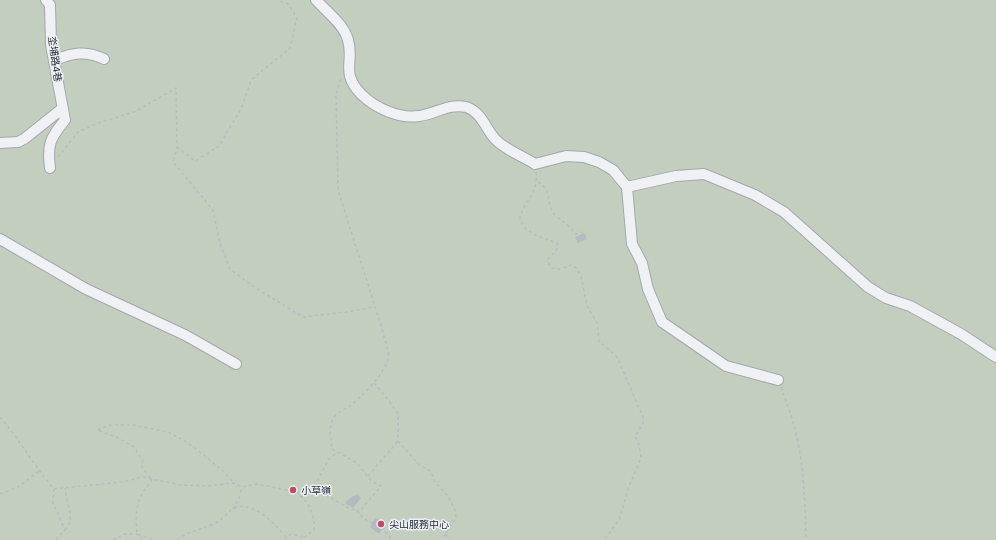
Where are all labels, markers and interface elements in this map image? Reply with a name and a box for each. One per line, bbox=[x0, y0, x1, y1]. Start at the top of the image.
street label: 坔埔路4巷 bbox=[45, 35, 65, 83]
place label: 小草嶺 bbox=[301, 484, 331, 497]
marker: 小草嶺 bbox=[288, 485, 298, 495]
place label: 尖山服務中心 bbox=[389, 518, 449, 531]
marker: 尖山服務中心 bbox=[376, 519, 386, 529]

